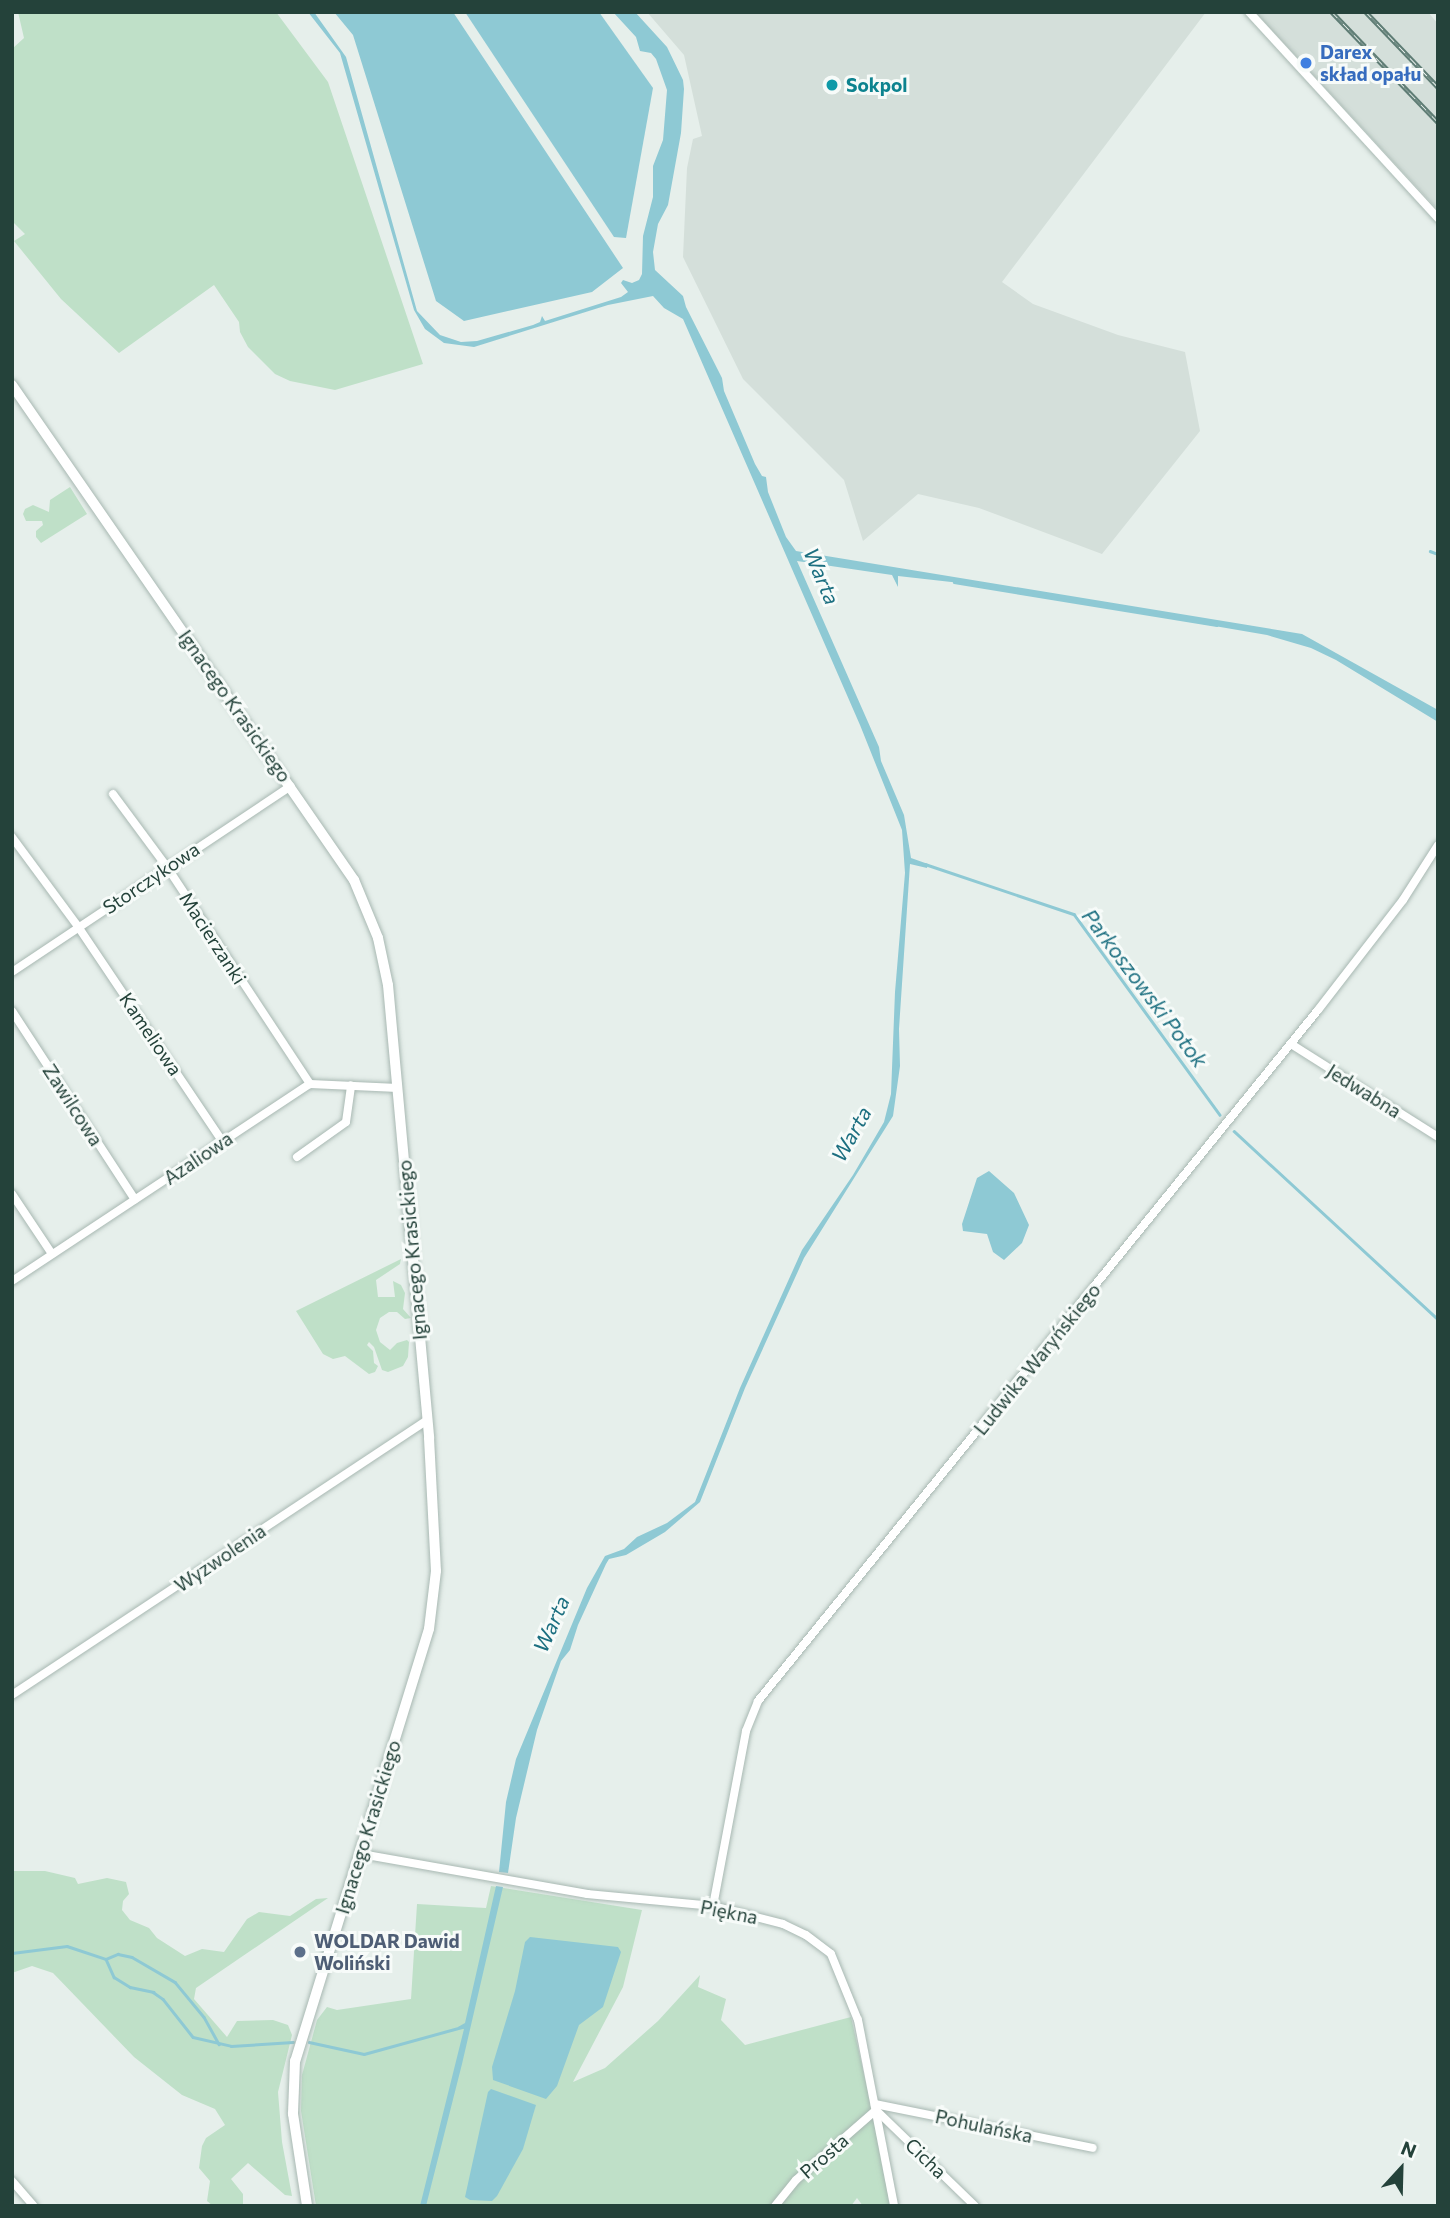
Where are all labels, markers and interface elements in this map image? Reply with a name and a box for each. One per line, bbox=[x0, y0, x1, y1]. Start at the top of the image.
place label: Darex skład opału bbox=[1320, 41, 1421, 85]
marker: Darex skład opału bbox=[1298, 55, 1314, 71]
place label: Sokpol bbox=[846, 74, 907, 96]
marker: Sokpol bbox=[824, 77, 840, 93]
water label: Warta bbox=[799, 544, 845, 608]
street label: Ignacego Krasickiego bbox=[174, 625, 296, 787]
street label: Storczykowa bbox=[98, 837, 204, 919]
street label: Macierzanki bbox=[175, 888, 251, 988]
water label: Parkoszowski Potok bbox=[1077, 904, 1213, 1072]
street label: Kameliowa bbox=[115, 988, 187, 1080]
street label: Jedwabna bbox=[1323, 1059, 1405, 1123]
street label: Zawilcowa bbox=[38, 1060, 108, 1150]
water label: Warta bbox=[826, 1102, 876, 1166]
street label: Azaliowa bbox=[159, 1127, 237, 1189]
street label: Ignacego Krasickiego bbox=[393, 1159, 431, 1341]
street label: Ludwika Waryńskiego bbox=[969, 1279, 1105, 1439]
street label: Wyzwolenia bbox=[170, 1519, 270, 1597]
water label: Warta bbox=[527, 1592, 575, 1656]
street label: Ignacego Krasickiego bbox=[331, 1737, 405, 1917]
street label: Piękna bbox=[698, 1895, 760, 1929]
place label: WOLDAR Dawid Woliński bbox=[314, 1930, 460, 1974]
marker: WOLDAR Dawid Woliński bbox=[292, 1944, 308, 1960]
street label: Pohulańska bbox=[933, 2105, 1035, 2147]
street label: Prosta bbox=[795, 2129, 853, 2183]
street label: Cicha bbox=[901, 2133, 951, 2183]
north arrow bbox=[1366, 2134, 1436, 2204]
text: N bbox=[1398, 2136, 1420, 2162]

